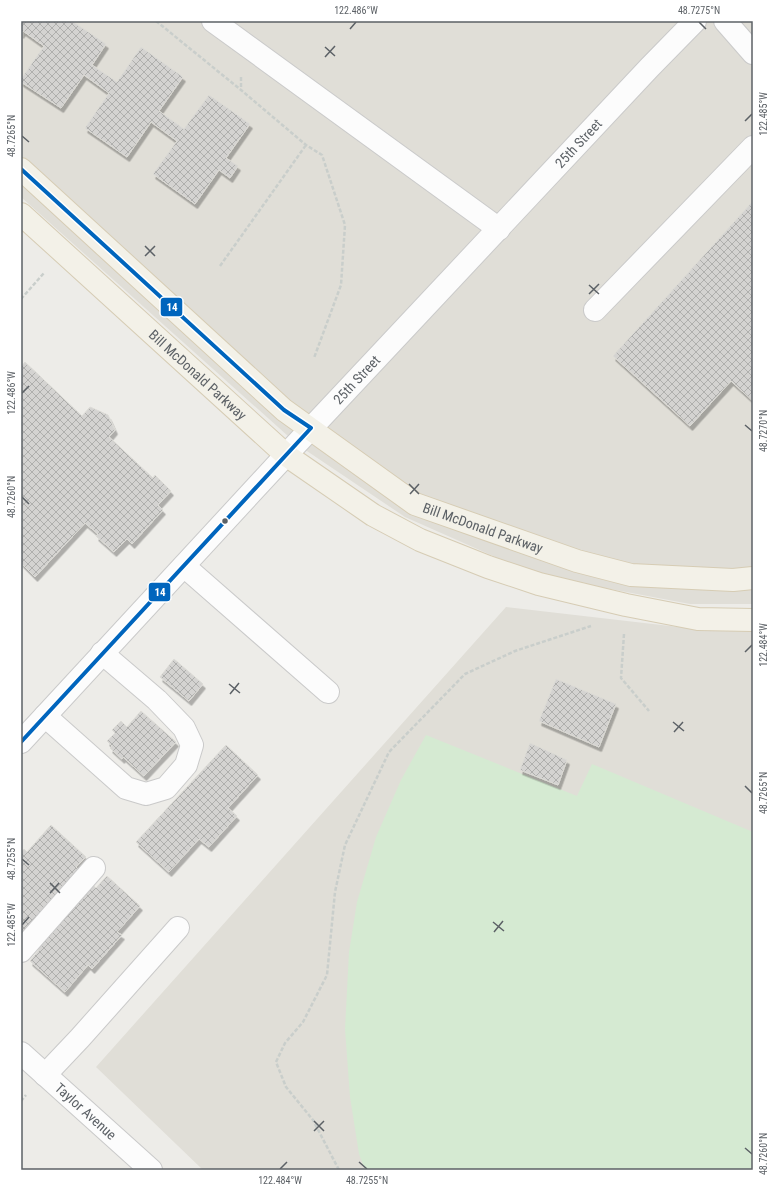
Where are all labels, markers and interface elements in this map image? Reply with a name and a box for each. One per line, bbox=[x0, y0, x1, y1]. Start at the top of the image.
text: 122.486°W bbox=[334, 5, 378, 16]
text: 48.7275°N bbox=[678, 5, 720, 16]
text: 122.485°W bbox=[758, 92, 769, 136]
text: 48.7265°N bbox=[6, 115, 17, 157]
street label: 25th Street bbox=[552, 116, 605, 171]
line badge: 14 bbox=[160, 297, 183, 317]
text: 14 bbox=[166, 301, 178, 314]
street label: Bill McDonald Parkway bbox=[146, 326, 250, 423]
street label: 25th Street bbox=[330, 352, 383, 407]
text: 122.486°W bbox=[6, 371, 17, 415]
text: 48.7270°N bbox=[758, 410, 769, 452]
text: 48.7260°N bbox=[6, 476, 17, 518]
street label: Bill McDonald Parkway bbox=[421, 499, 545, 556]
unlabelled marker bbox=[220, 516, 230, 526]
line badge: 14 bbox=[148, 582, 171, 602]
text: 14 bbox=[154, 586, 166, 599]
text: 122.484°W bbox=[758, 623, 769, 667]
text: 48.7265°N bbox=[758, 772, 769, 814]
text: 48.7255°N bbox=[6, 838, 17, 880]
text: 122.485°W bbox=[6, 903, 17, 947]
street label: Taylor Avenue bbox=[52, 1079, 120, 1143]
text: 48.7260°N bbox=[758, 1133, 769, 1175]
text: 122.484°W bbox=[258, 1175, 302, 1186]
text: 48.7255°N bbox=[346, 1175, 388, 1186]

